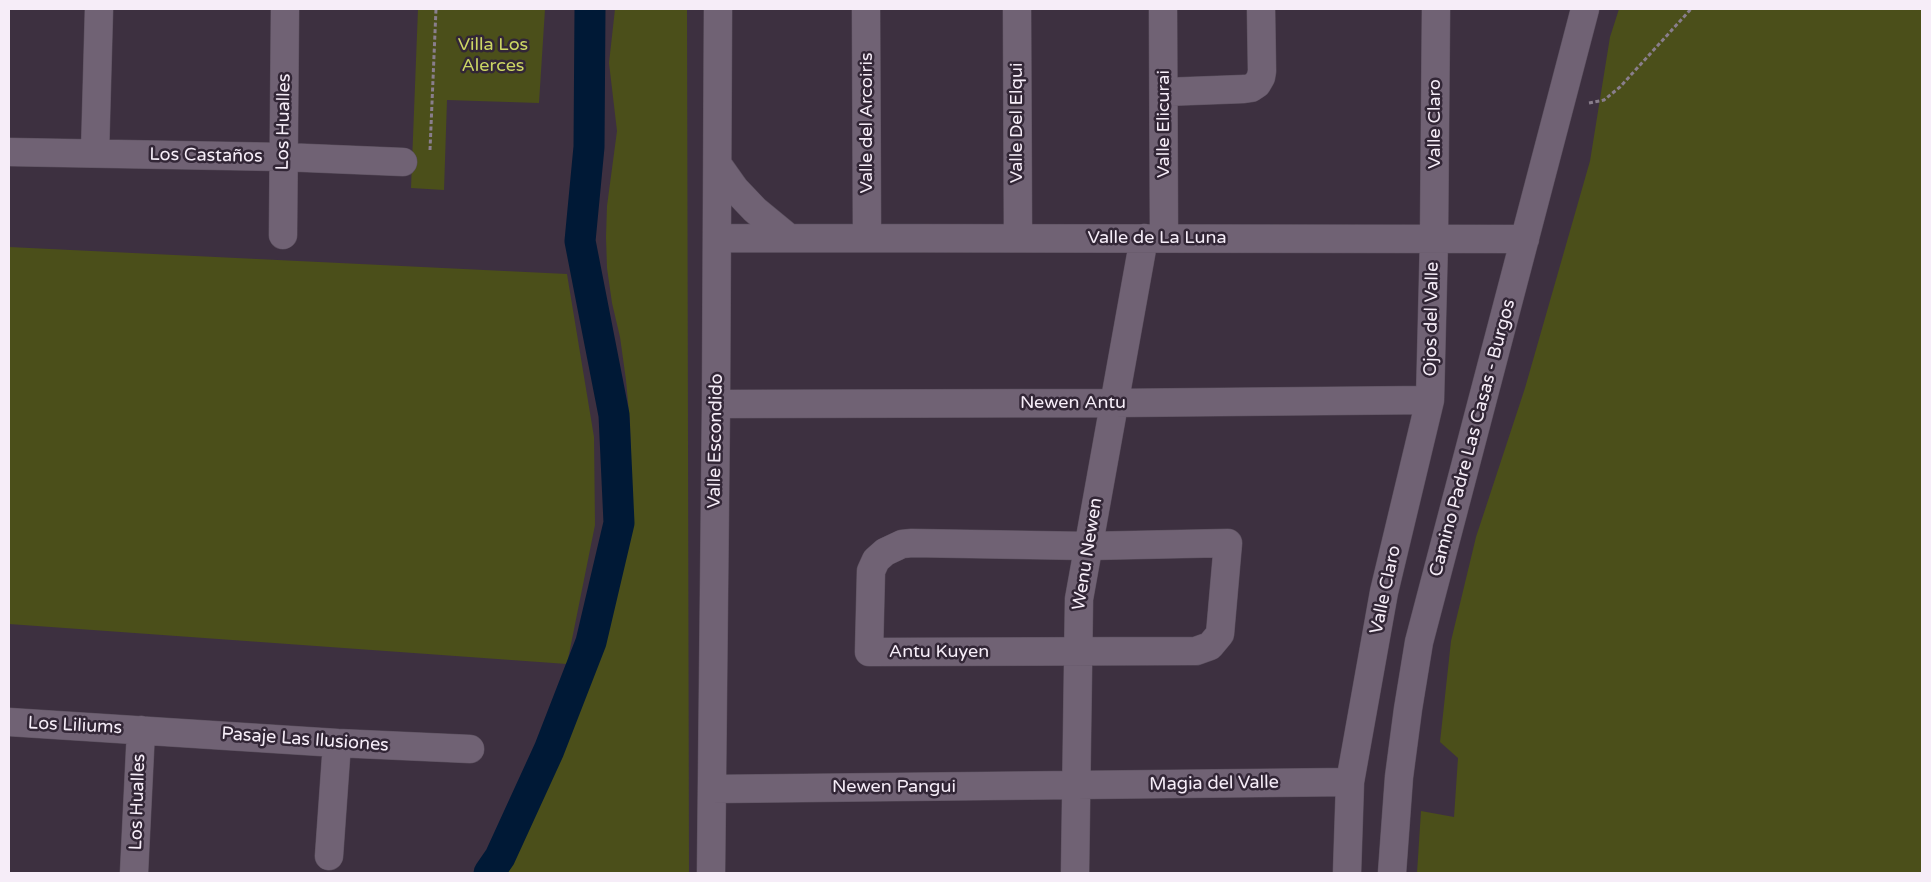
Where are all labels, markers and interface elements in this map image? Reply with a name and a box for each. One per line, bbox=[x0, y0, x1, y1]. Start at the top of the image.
park label: Villa Los Alerces bbox=[458, 34, 528, 76]
street label: Valle del Arcoiris bbox=[856, 52, 878, 194]
street label: Valle Del Elqui bbox=[1006, 63, 1028, 183]
street label: Valle Elicurai bbox=[1153, 70, 1175, 178]
street label: Los Hualles bbox=[272, 73, 296, 171]
street label: Valle Claro bbox=[1424, 79, 1446, 169]
street label: Los Castaños bbox=[149, 144, 263, 168]
street label: Valle de La Luna bbox=[1087, 227, 1227, 249]
street label: Ojos del Valle bbox=[1420, 261, 1444, 377]
street label: Camino Padre Las Casas - Burgos bbox=[1426, 297, 1520, 579]
street label: Valle Escondido bbox=[704, 373, 728, 509]
street label: Newen Antu bbox=[1020, 392, 1126, 414]
street label: Wenu Newen bbox=[1068, 496, 1108, 612]
street label: Valle Claro bbox=[1366, 544, 1406, 636]
street label: Antu Kuyen bbox=[889, 641, 989, 663]
street label: Los Liliums bbox=[27, 713, 123, 739]
street label: Pasaje Las Ilusiones bbox=[220, 723, 390, 757]
street label: Los Hualles bbox=[126, 753, 150, 851]
street label: Magia del Valle bbox=[1149, 772, 1279, 796]
street label: Newen Pangui bbox=[832, 776, 956, 798]

